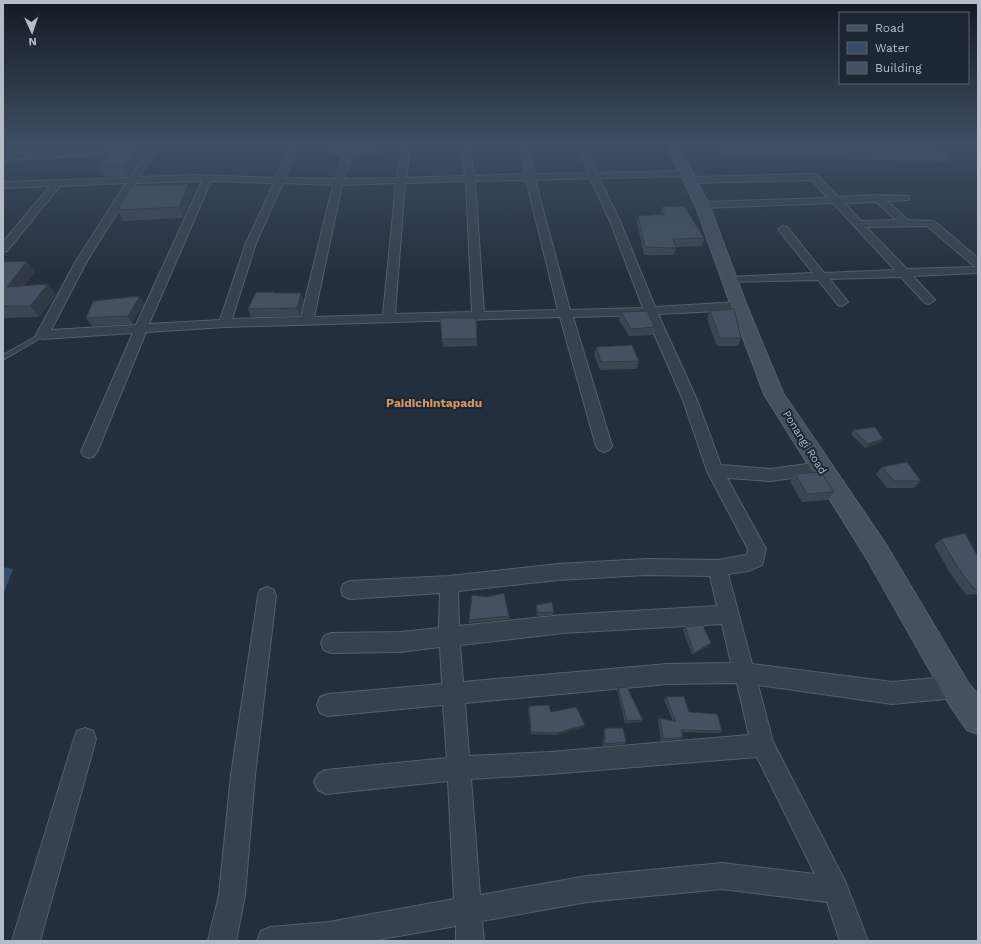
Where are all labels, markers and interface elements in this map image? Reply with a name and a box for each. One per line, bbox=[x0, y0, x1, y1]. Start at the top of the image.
north arrow bbox=[12, 12, 52, 52]
legend bbox=[839, 12, 969, 84]
text: Road bbox=[875, 21, 904, 35]
text: N bbox=[28, 35, 37, 48]
text: Water bbox=[875, 41, 910, 55]
text: Building bbox=[875, 61, 922, 75]
district label: Paidichintapadu bbox=[386, 396, 482, 410]
street label: Ponangi Road bbox=[780, 408, 829, 476]

